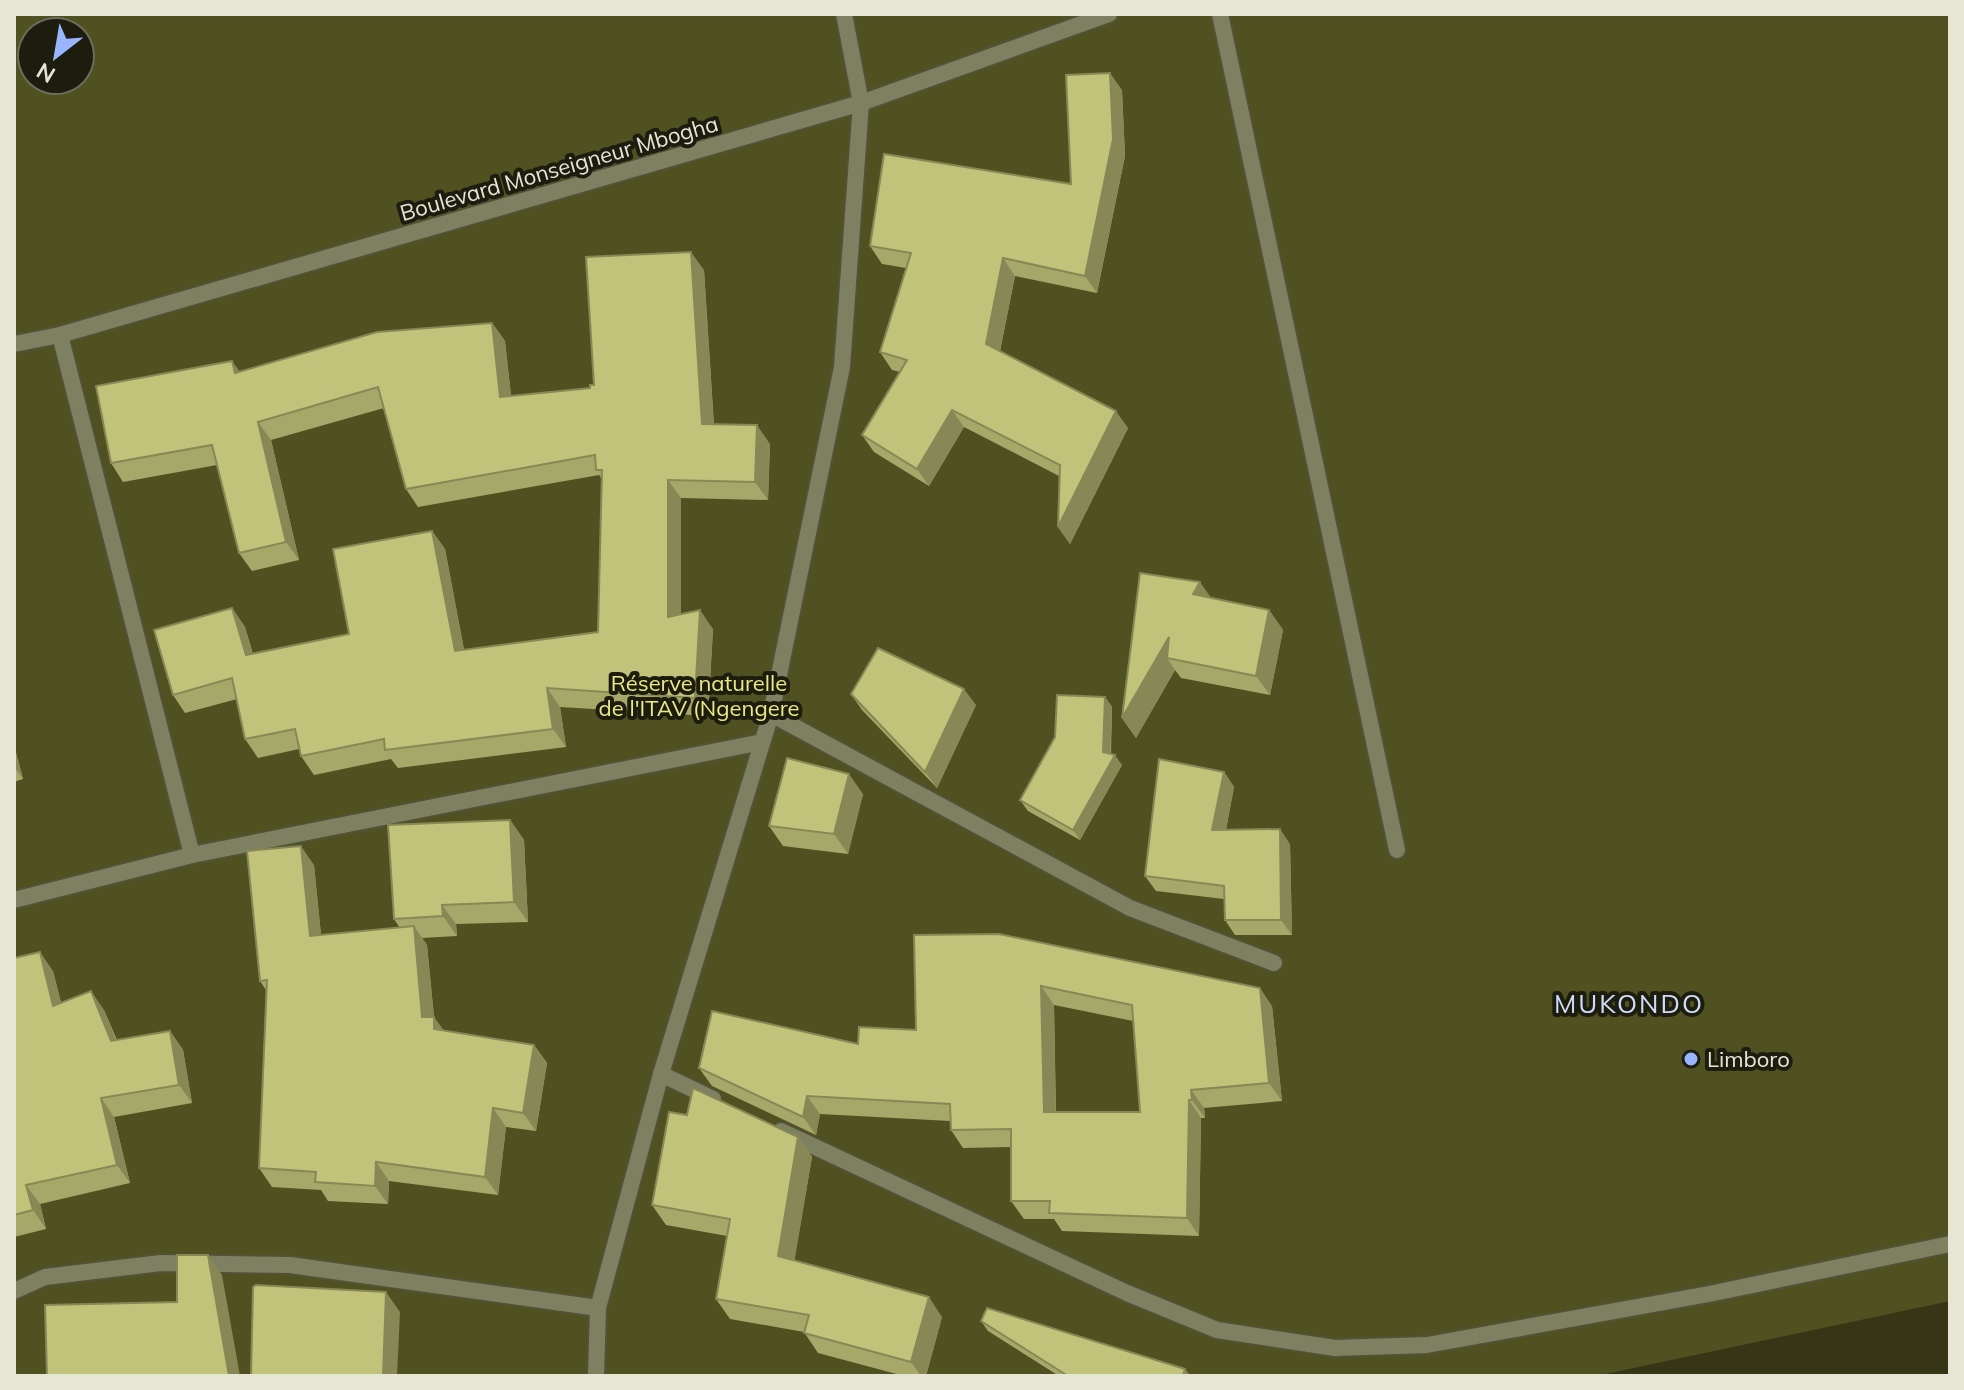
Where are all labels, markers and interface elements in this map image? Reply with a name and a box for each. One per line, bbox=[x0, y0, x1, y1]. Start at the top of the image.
north arrow bbox=[16, 16, 96, 96]
text: N bbox=[31, 57, 60, 89]
street label: Boulevard Monseigneur Mbogha bbox=[397, 109, 721, 227]
park label: Réserve naturelle de l'ITAV (Ngengere bbox=[599, 669, 799, 722]
district label: MUKONDO bbox=[1554, 987, 1704, 1020]
place label: Limboro bbox=[1707, 1045, 1790, 1073]
marker: Limboro bbox=[1682, 1050, 1700, 1068]

